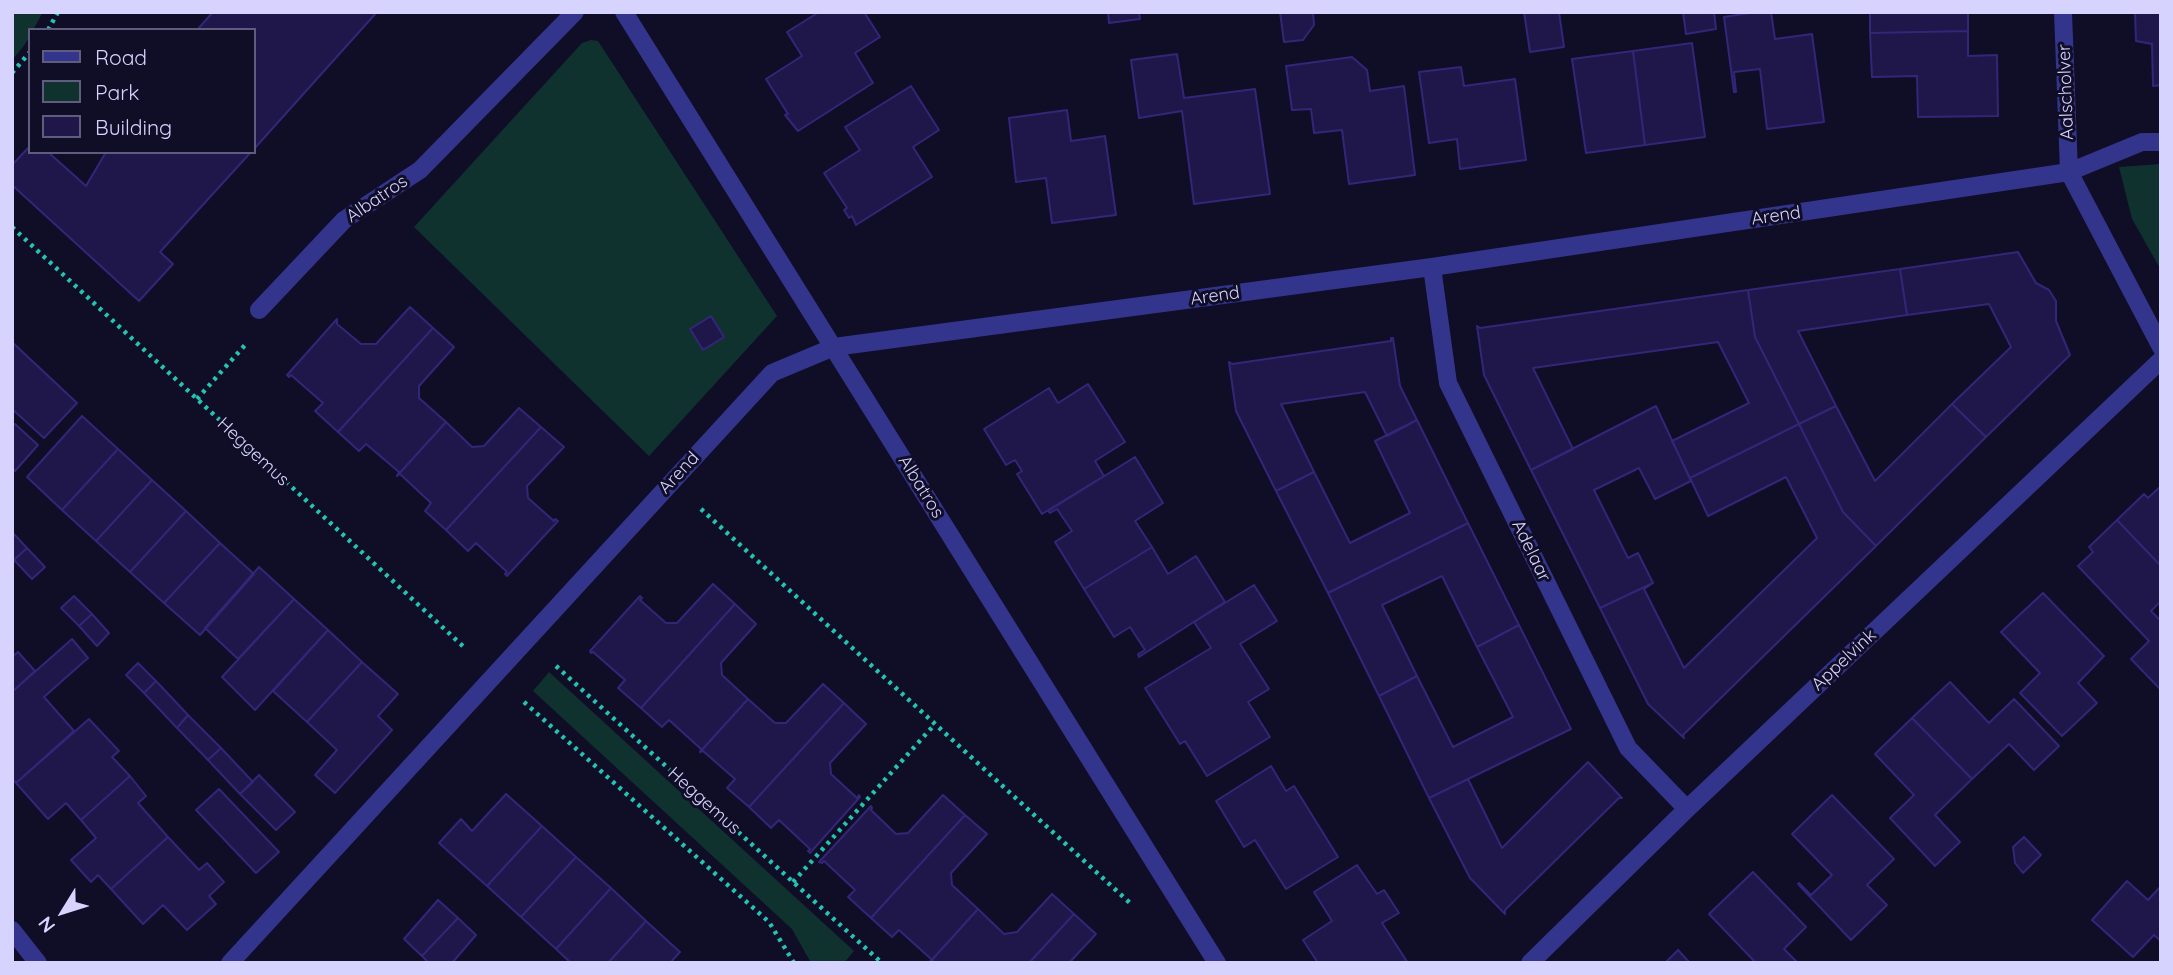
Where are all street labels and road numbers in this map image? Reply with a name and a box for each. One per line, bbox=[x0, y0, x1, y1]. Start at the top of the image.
street label: Aalscholver bbox=[2054, 44, 2078, 140]
street label: Albatros bbox=[342, 171, 412, 227]
street label: Arend bbox=[1750, 202, 1802, 230]
street label: Arend bbox=[1189, 282, 1241, 310]
street label: Heggemus bbox=[213, 413, 293, 491]
street label: Arend bbox=[654, 447, 704, 499]
street label: Albatros bbox=[893, 452, 949, 522]
street label: Adelaar bbox=[1507, 517, 1555, 585]
street label: Appelvink bbox=[1807, 625, 1881, 695]
street label: Heggemus bbox=[663, 763, 745, 839]

